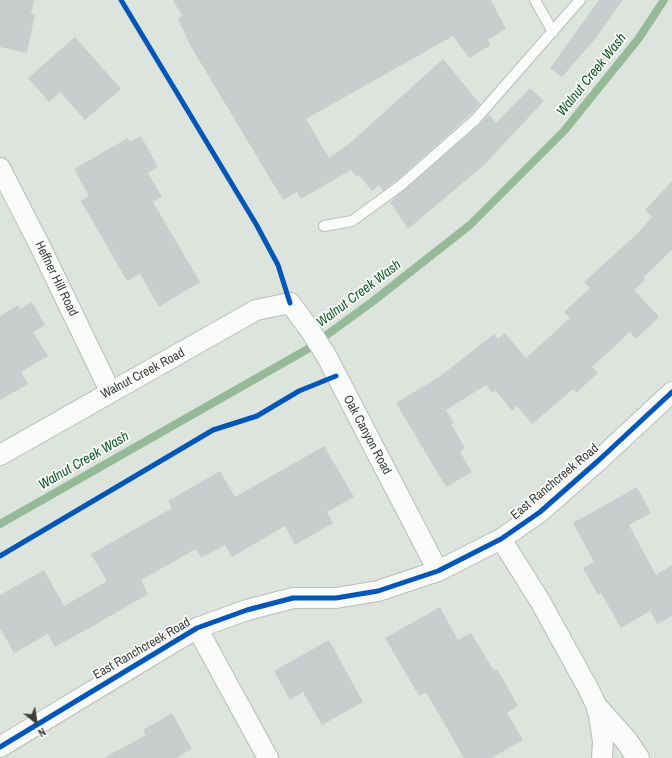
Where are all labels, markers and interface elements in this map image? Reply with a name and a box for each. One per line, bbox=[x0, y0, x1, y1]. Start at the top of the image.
water label: Walnut Creek Wash bbox=[554, 30, 630, 120]
street label: Heffner Hill Road bbox=[31, 239, 81, 319]
water label: Walnut Creek Wash bbox=[313, 257, 405, 331]
street label: Walnut Creek Road bbox=[98, 345, 188, 403]
street label: Oak Canyon Road bbox=[340, 393, 394, 477]
water label: Walnut Creek Wash bbox=[36, 428, 132, 494]
street label: East Ranchcreek Road bbox=[508, 441, 602, 523]
street label: East Ranchcreek Road bbox=[91, 615, 193, 683]
north arrow bbox=[16, 702, 56, 742]
text: N bbox=[36, 725, 48, 740]

